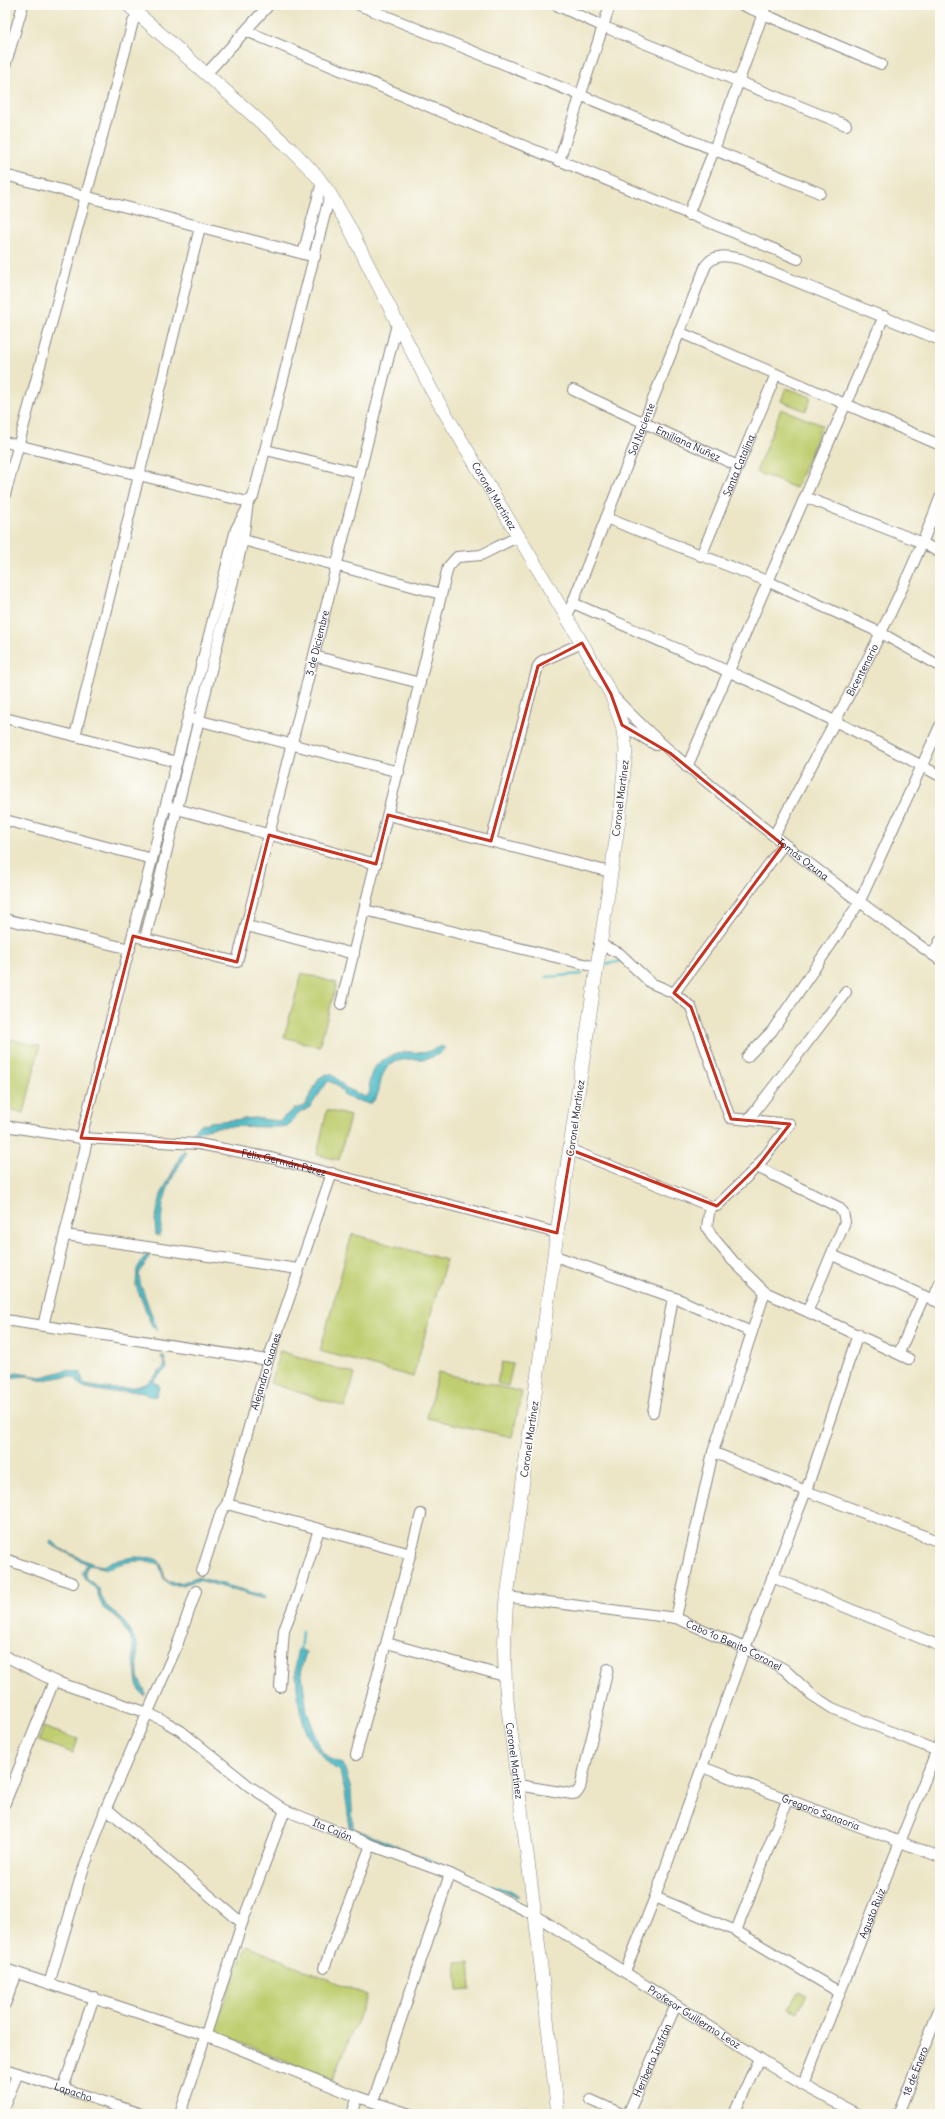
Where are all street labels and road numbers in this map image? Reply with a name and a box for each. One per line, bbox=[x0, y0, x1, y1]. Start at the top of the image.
street label: Sol Naciente bbox=[625, 401, 658, 457]
street label: Emiliana Nuñez bbox=[654, 423, 723, 464]
street label: Santa Catalina bbox=[720, 432, 757, 498]
street label: Coronel Martínez bbox=[469, 460, 519, 533]
street label: 3 de Diciembre bbox=[303, 609, 332, 677]
street label: Bicentenario bbox=[844, 641, 881, 698]
street label: Coronel Martínez bbox=[609, 759, 632, 837]
street label: Tomás Ozuna bbox=[774, 835, 831, 883]
street label: Coronel Martínez bbox=[564, 1079, 587, 1157]
street label: Félix Germán Pérez bbox=[240, 1146, 328, 1179]
street label: Alejandro Guanes bbox=[248, 1331, 284, 1412]
street label: Coronel Martínez bbox=[518, 1400, 541, 1478]
street label: Cabo 1o Benito Coronel bbox=[684, 1617, 784, 1673]
street label: Coronel Martínez bbox=[503, 1722, 526, 1800]
street label: Gregorio Sanaoria bbox=[780, 1792, 862, 1833]
street label: Ita Cajón bbox=[311, 1816, 354, 1844]
street label: Agusto Ruíz bbox=[856, 1886, 888, 1940]
street label: Profesor Guillermo Leoz bbox=[645, 1983, 743, 2052]
street label: Heriberto Insfrán bbox=[630, 2021, 674, 2099]
street label: 18 de Enero bbox=[900, 2044, 931, 2098]
street label: Lapacho bbox=[53, 2080, 94, 2105]

